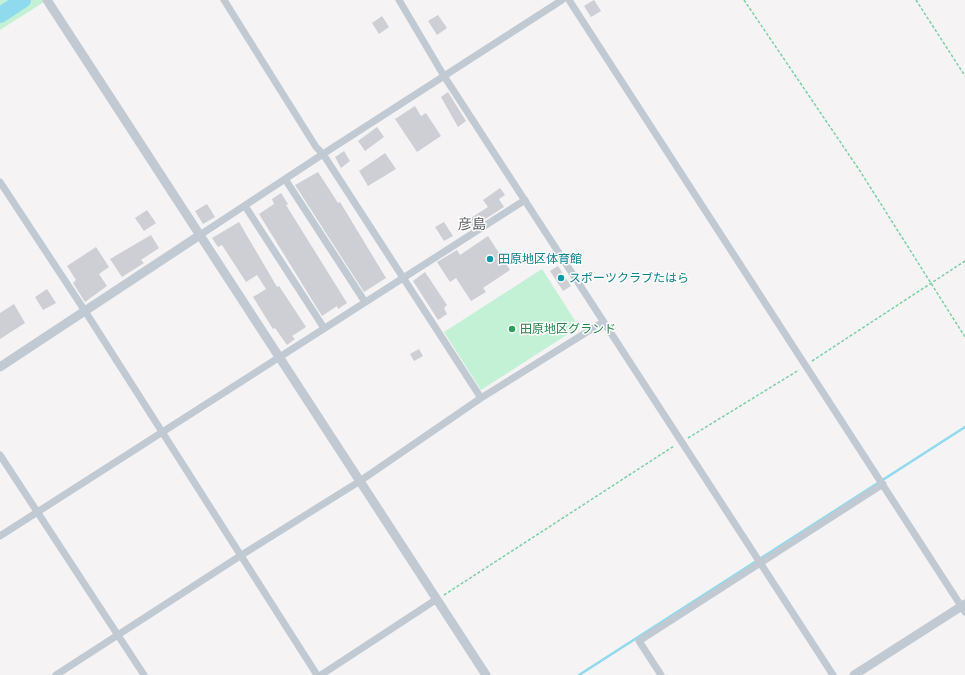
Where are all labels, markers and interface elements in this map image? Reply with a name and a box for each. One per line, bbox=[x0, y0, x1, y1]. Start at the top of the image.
district label: 彦島 bbox=[458, 217, 486, 233]
place label: 田原地区体育館 bbox=[498, 252, 582, 266]
marker: 田原地区体育館 bbox=[485, 254, 495, 264]
place label: スポーツクラブたはら bbox=[569, 271, 689, 285]
marker: スポーツクラブたはら bbox=[556, 273, 566, 283]
place label: 田原地区グランド bbox=[520, 322, 616, 336]
marker: 田原地区グランド bbox=[507, 324, 517, 334]

